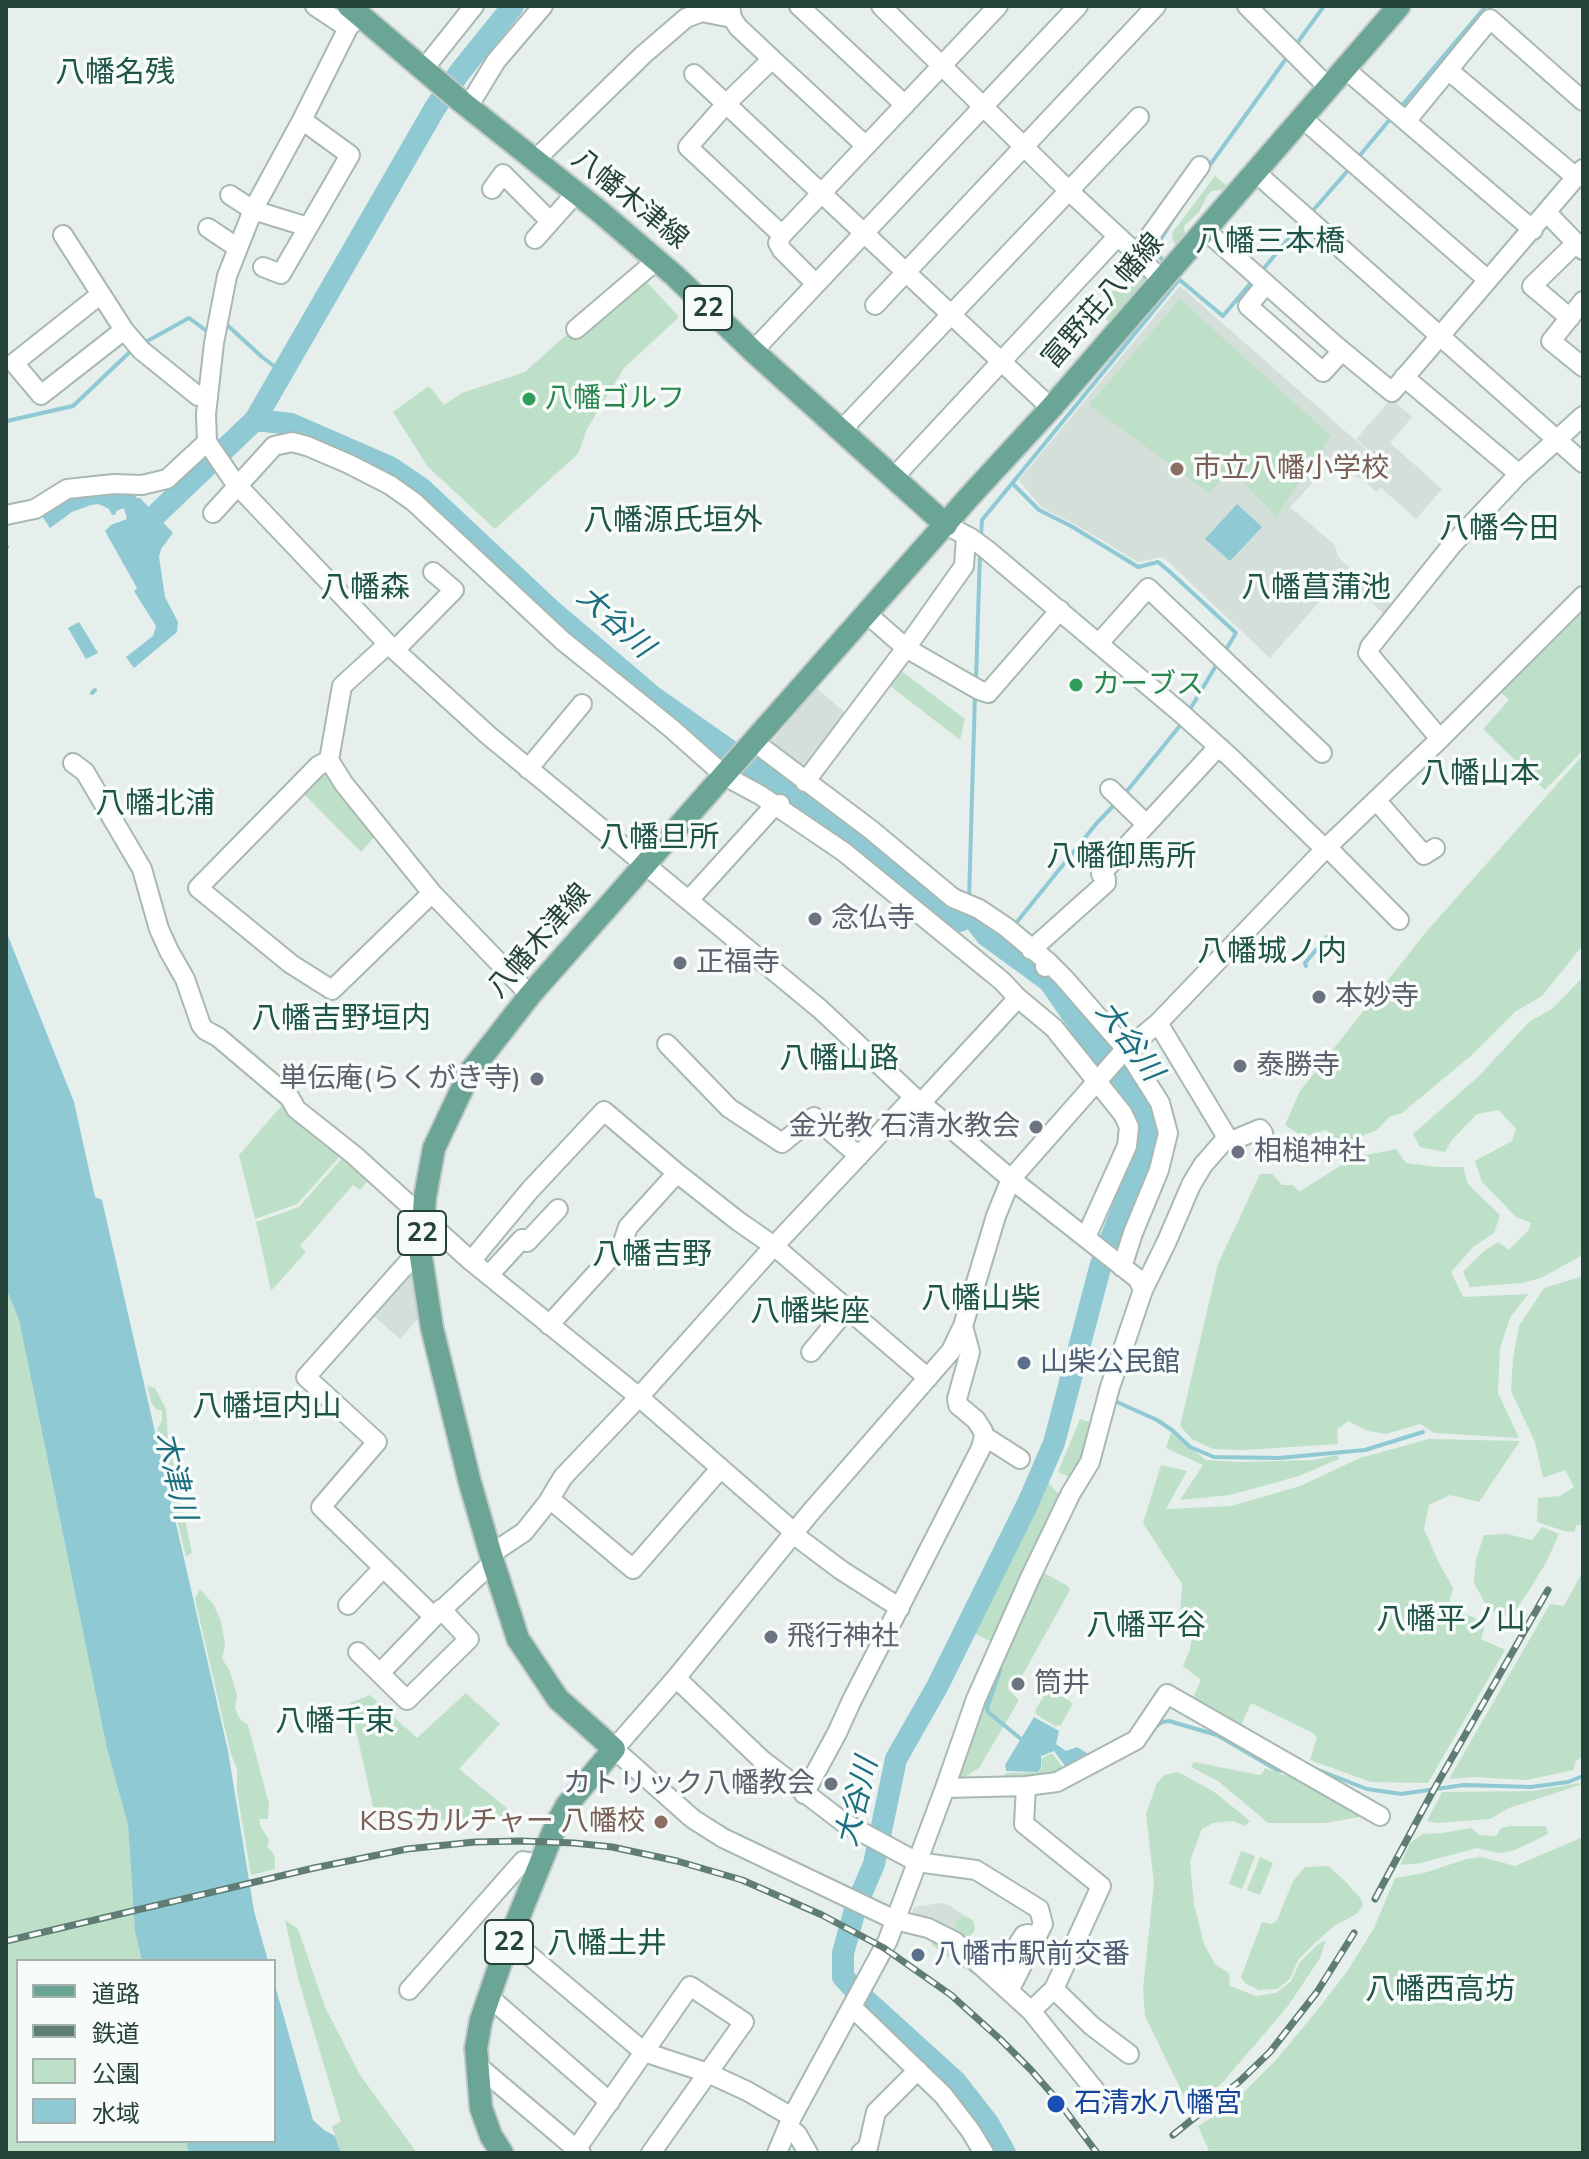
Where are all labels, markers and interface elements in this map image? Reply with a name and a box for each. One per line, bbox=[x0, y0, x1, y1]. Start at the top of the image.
district label: 八幡名残 bbox=[55, 55, 175, 91]
street label: 八幡木津線 bbox=[565, 142, 695, 256]
district label: 八幡三本橋 bbox=[1195, 224, 1345, 260]
street label: 富野荘八幡線 bbox=[1035, 227, 1171, 375]
road number: 22 bbox=[684, 286, 732, 330]
place label: 八幡ゴルフ bbox=[545, 382, 685, 416]
marker: 八幡ゴルフ bbox=[520, 390, 538, 408]
place label: 市立八幡小学校 bbox=[1193, 452, 1389, 486]
marker: 市立八幡小学校 bbox=[1168, 460, 1186, 478]
district label: 八幡源氏垣外 bbox=[583, 503, 763, 539]
district label: 八幡今田 bbox=[1439, 511, 1559, 547]
district label: 八幡森 bbox=[320, 570, 410, 606]
district label: 八幡菖蒲池 bbox=[1241, 570, 1391, 606]
water label: 大谷川 bbox=[570, 579, 660, 665]
place label: カーブス bbox=[1092, 668, 1204, 702]
marker: カーブス bbox=[1067, 676, 1085, 694]
district label: 八幡山本 bbox=[1420, 756, 1540, 792]
district label: 八幡北浦 bbox=[95, 786, 215, 822]
district label: 八幡旦所 bbox=[599, 820, 719, 856]
district label: 八幡御馬所 bbox=[1046, 839, 1196, 875]
street label: 八幡木津線 bbox=[480, 877, 598, 1005]
place label: 念仏寺 bbox=[831, 902, 915, 936]
marker: 念仏寺 bbox=[806, 910, 824, 928]
district label: 八幡城ノ内 bbox=[1197, 934, 1347, 970]
place label: 正福寺 bbox=[696, 946, 780, 980]
marker: 正福寺 bbox=[671, 954, 689, 972]
place label: 本妙寺 bbox=[1335, 980, 1419, 1014]
marker: 本妙寺 bbox=[1310, 988, 1328, 1006]
water label: 大谷川 bbox=[1088, 994, 1170, 1088]
district label: 八幡吉野垣内 bbox=[251, 1001, 431, 1037]
district label: 八幡山路 bbox=[779, 1041, 899, 1077]
place label: 泰勝寺 bbox=[1256, 1049, 1340, 1083]
marker: 泰勝寺 bbox=[1231, 1057, 1249, 1075]
place label: 単伝庵(らくがき寺) bbox=[279, 1062, 521, 1096]
marker: 単伝庵(らくがき寺) bbox=[528, 1070, 546, 1088]
place label: 金光教 石清水教会 bbox=[789, 1110, 1020, 1144]
marker: 金光教 石清水教会 bbox=[1027, 1118, 1045, 1136]
place label: 相槌神社 bbox=[1254, 1135, 1366, 1169]
marker: 相槌神社 bbox=[1229, 1143, 1247, 1161]
road number: 22 bbox=[398, 1211, 446, 1255]
district label: 八幡吉野 bbox=[592, 1237, 712, 1273]
district label: 八幡山柴 bbox=[921, 1281, 1041, 1317]
district label: 八幡柴座 bbox=[750, 1294, 870, 1330]
place label: 山柴公民館 bbox=[1040, 1346, 1180, 1380]
marker: 山柴公民館 bbox=[1015, 1354, 1033, 1372]
district label: 八幡垣内山 bbox=[192, 1389, 342, 1425]
water label: 木津川 bbox=[147, 1428, 203, 1524]
district label: 八幡平ノ山 bbox=[1376, 1602, 1526, 1638]
district label: 八幡平谷 bbox=[1086, 1608, 1206, 1644]
place label: 飛行神社 bbox=[787, 1620, 899, 1654]
marker: 飛行神社 bbox=[762, 1628, 780, 1646]
place label: 筒井 bbox=[1034, 1667, 1090, 1701]
marker: 筒井 bbox=[1009, 1675, 1027, 1693]
district label: 八幡千束 bbox=[275, 1704, 395, 1740]
water label: 大谷川 bbox=[829, 1754, 885, 1850]
place label: カトリック八幡教会 bbox=[563, 1767, 815, 1801]
marker: カトリック八幡教会 bbox=[822, 1775, 840, 1793]
place label: KBSカルチャー 八幡校 bbox=[359, 1805, 645, 1839]
marker: KBSカルチャー 八幡校 bbox=[652, 1813, 670, 1831]
road number: 22 bbox=[485, 1920, 533, 1964]
district label: 八幡土井 bbox=[547, 1926, 667, 1962]
place label: 八幡市駅前交番 bbox=[934, 1938, 1130, 1972]
marker: 八幡市駅前交番 bbox=[909, 1946, 927, 1964]
legend bbox=[16, 1959, 276, 2143]
district label: 八幡西高坊 bbox=[1365, 1972, 1515, 2008]
text: 道路 bbox=[92, 1978, 140, 2008]
text: 鉄道 bbox=[92, 2018, 140, 2048]
text: 公園 bbox=[92, 2058, 140, 2088]
place label: 石清水八幡宮 bbox=[1074, 2087, 1242, 2121]
marker: 石清水八幡宮 bbox=[1045, 2093, 1067, 2115]
text: 水域 bbox=[92, 2098, 140, 2128]

